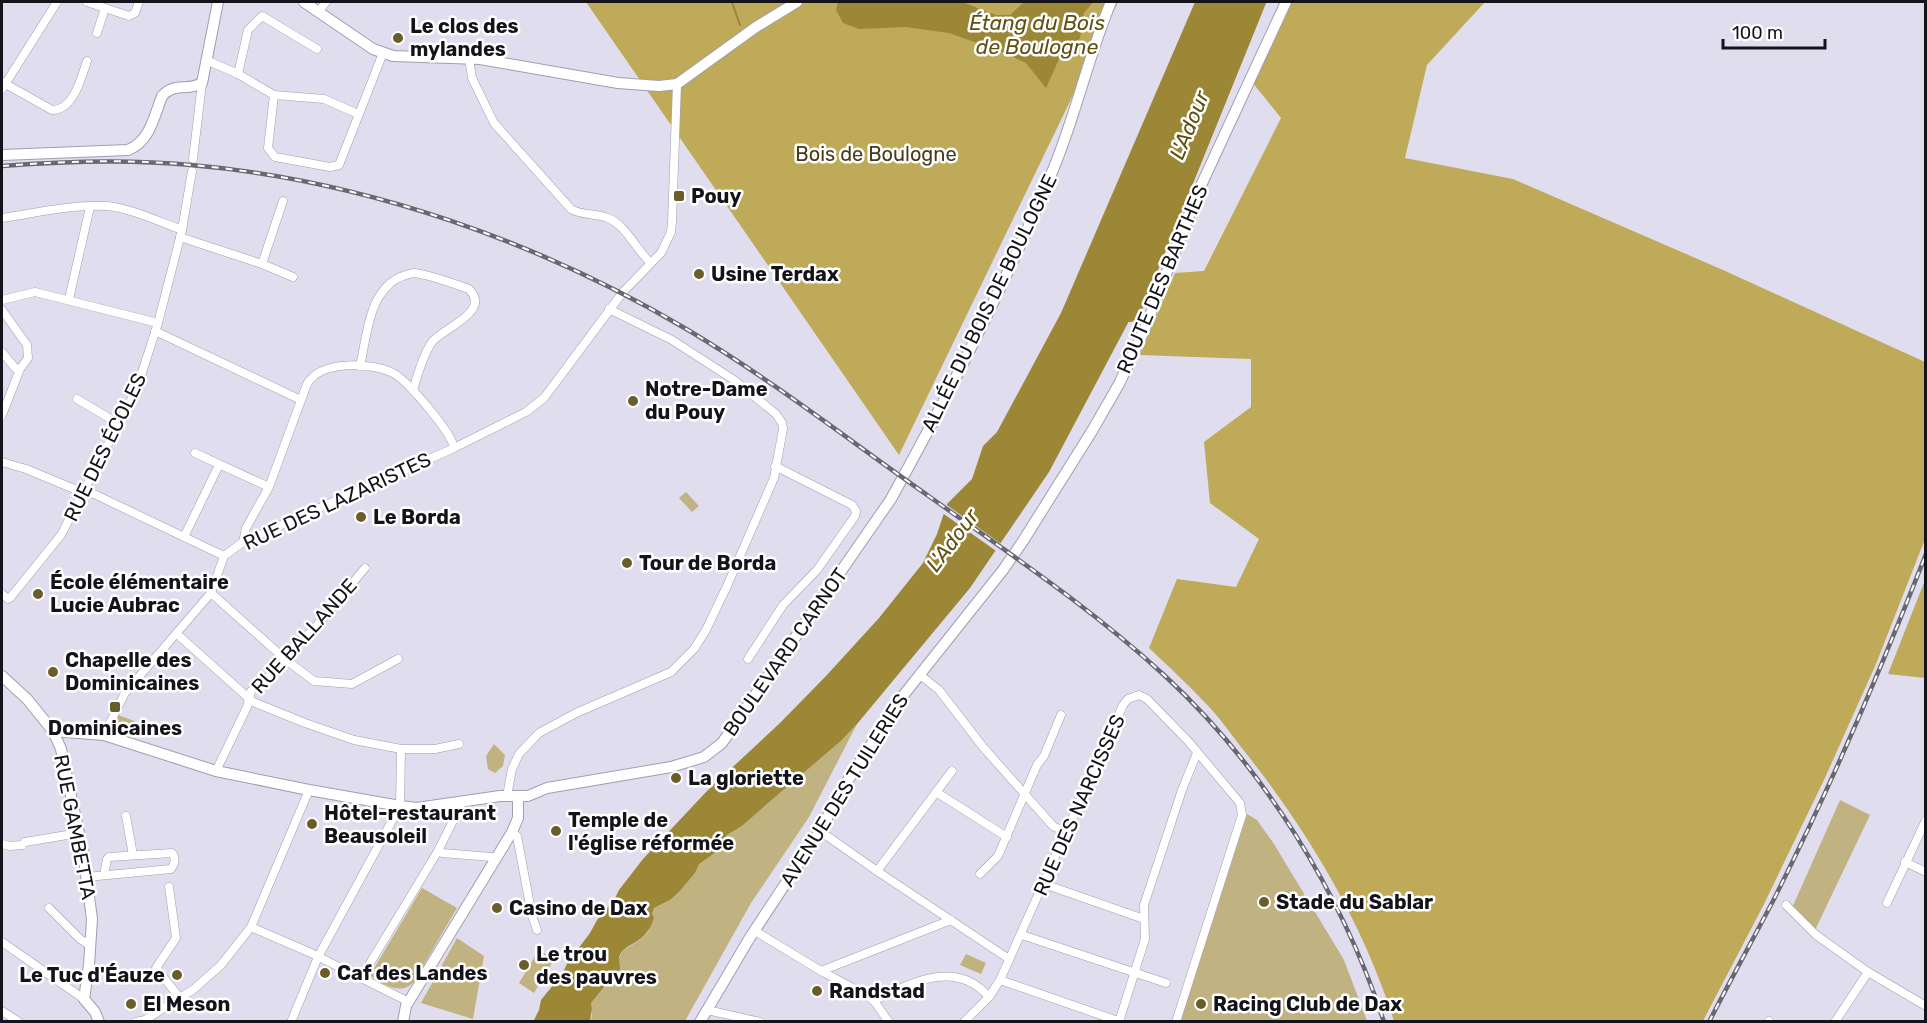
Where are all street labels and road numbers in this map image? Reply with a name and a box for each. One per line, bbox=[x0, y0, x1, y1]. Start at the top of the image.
street label: ALLÉE DU BOIS DE BOULOGNE bbox=[916, 170, 1062, 436]
street label: ROUTE DES BARTHES bbox=[1111, 181, 1213, 377]
street label: RUE DES ÉCOLES bbox=[59, 369, 151, 525]
street label: RUE DES LAZARISTES bbox=[239, 447, 435, 555]
street label: BOULEVARD CARNOT bbox=[718, 563, 852, 741]
street label: RUE BALLANDE bbox=[246, 574, 362, 698]
street label: AVENUE DES TUILERIES bbox=[775, 689, 913, 891]
street label: RUE DES NARCISSES bbox=[1028, 711, 1130, 899]
street label: RUE GAMBETTA bbox=[49, 752, 101, 902]

